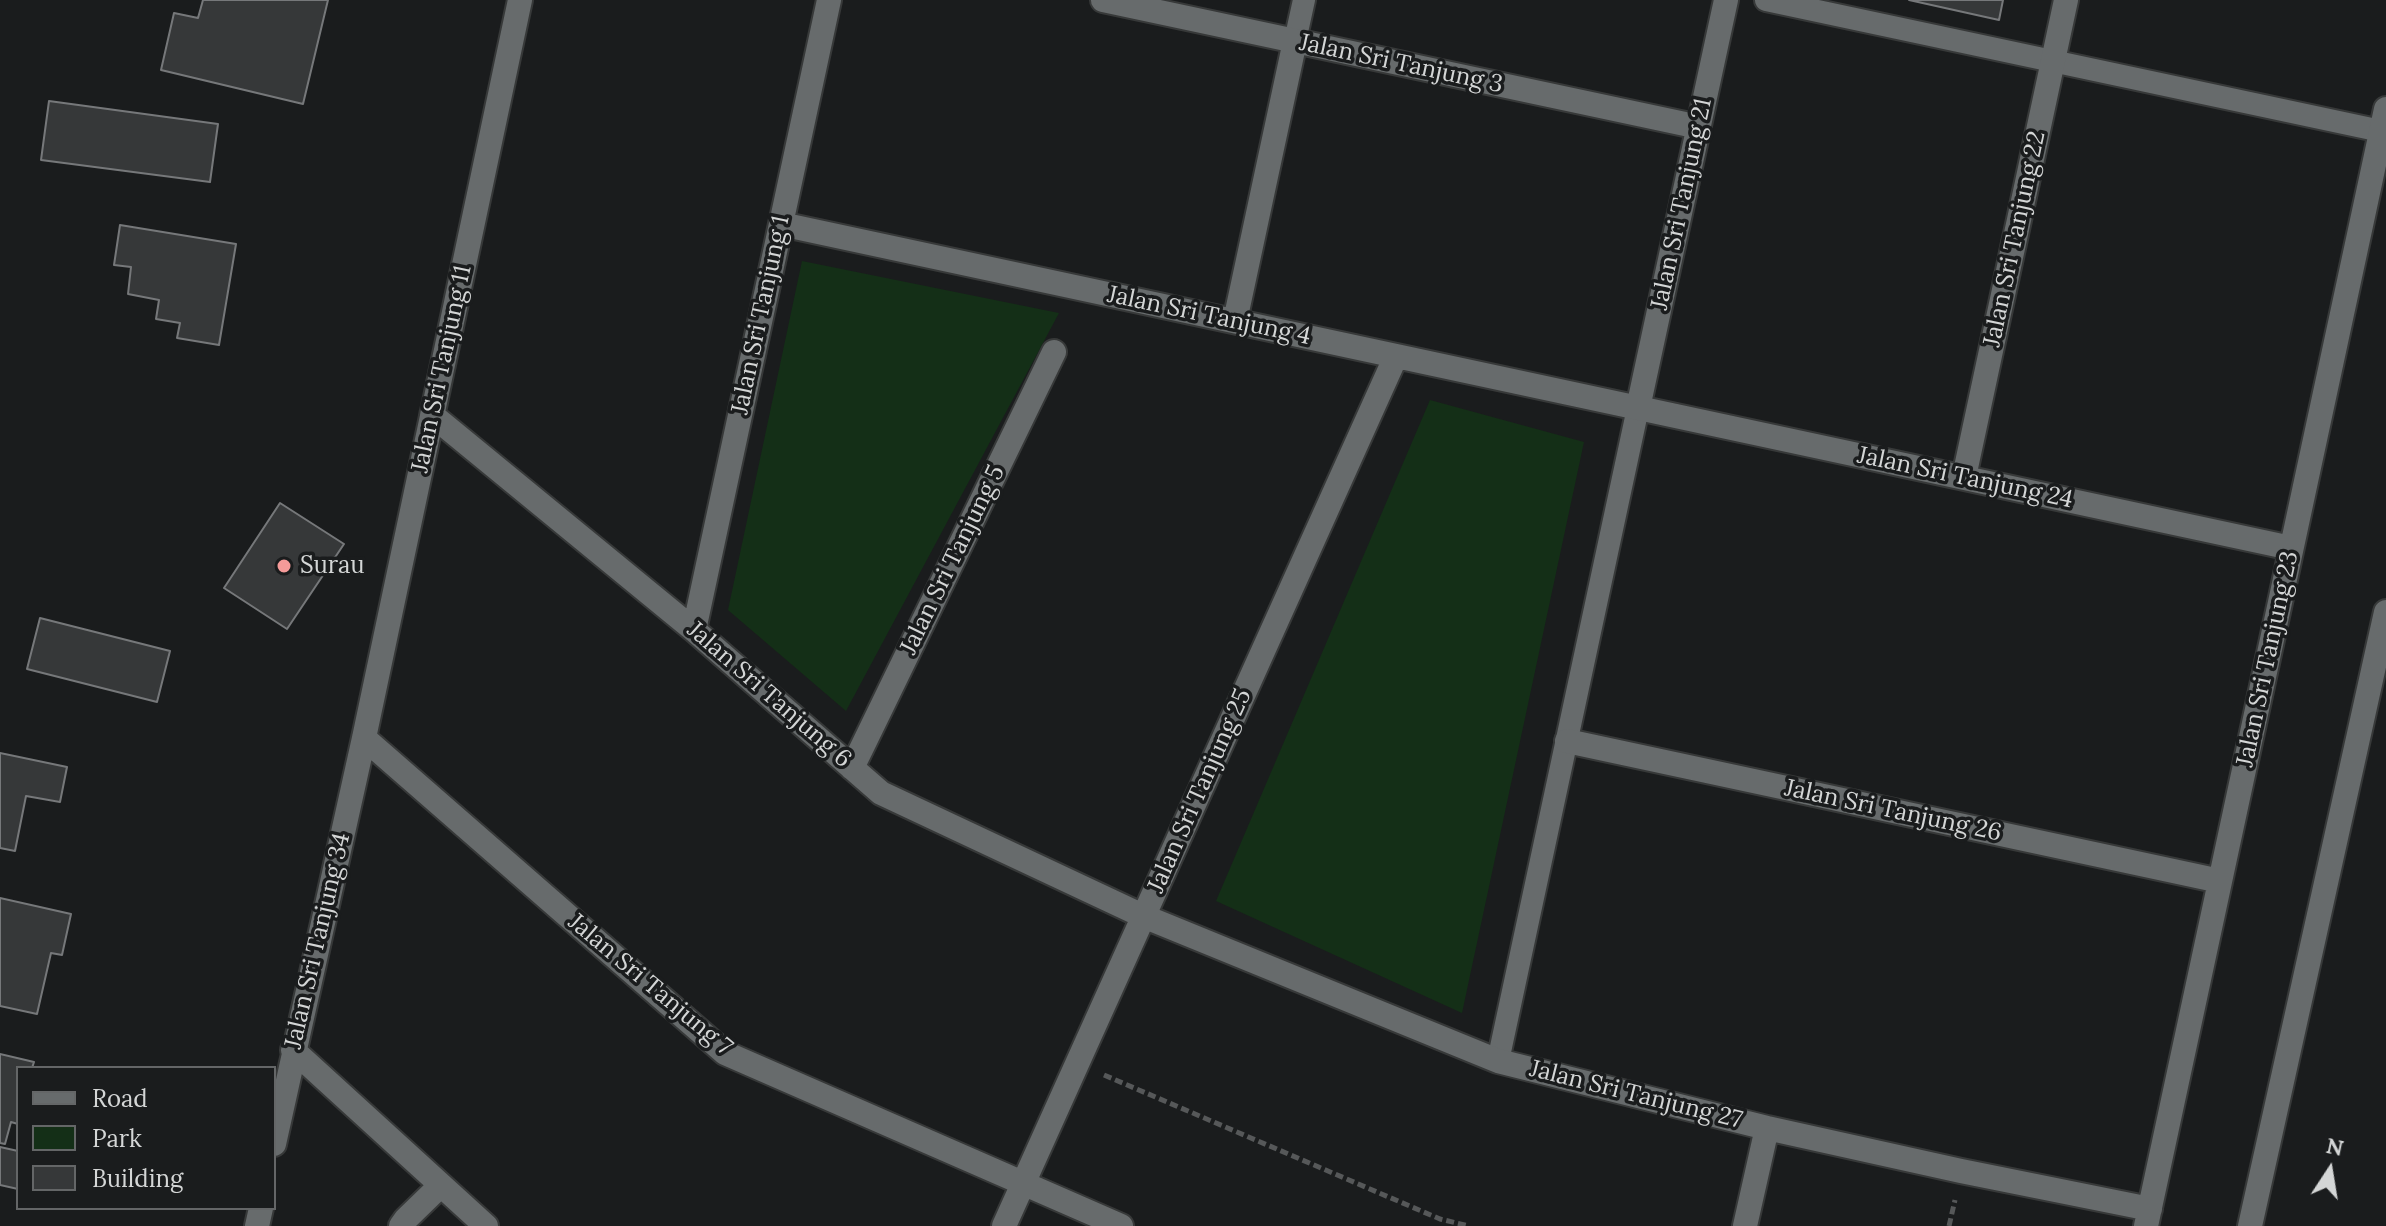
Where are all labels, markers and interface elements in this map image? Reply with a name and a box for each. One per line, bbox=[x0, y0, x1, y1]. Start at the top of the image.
street label: Jalan Sri Tanjung 3 bbox=[1297, 28, 1505, 100]
street label: Jalan Sri Tanjung 21 bbox=[1645, 96, 1719, 312]
street label: Jalan Sri Tanjung 22 bbox=[1978, 128, 2052, 350]
street label: Jalan Sri Tanjung 1 bbox=[726, 213, 796, 417]
street label: Jalan Sri Tanjung 11 bbox=[406, 263, 478, 475]
street label: Jalan Sri Tanjung 4 bbox=[1105, 280, 1313, 352]
street label: Jalan Sri Tanjung 24 bbox=[1855, 441, 2075, 515]
street label: Jalan Sri Tanjung 5 bbox=[895, 461, 1011, 659]
street label: Jalan Sri Tanjung 23 bbox=[2231, 548, 2305, 770]
place label: Surau bbox=[300, 552, 365, 580]
marker: Surau bbox=[275, 557, 293, 575]
street label: Jalan Sri Tanjung 6 bbox=[681, 616, 857, 774]
street label: Jalan Sri Tanjung 25 bbox=[1142, 685, 1258, 897]
street label: Jalan Sri Tanjung 26 bbox=[1782, 774, 2004, 848]
street label: Jalan Sri Tanjung 34 bbox=[279, 830, 357, 1052]
street label: Jalan Sri Tanjung 7 bbox=[562, 908, 738, 1062]
street label: Jalan Sri Tanjung 27 bbox=[1527, 1055, 1745, 1135]
legend bbox=[16, 1066, 276, 1210]
text: Road bbox=[92, 1083, 148, 1114]
text: Park bbox=[92, 1123, 142, 1154]
north arrow bbox=[2290, 1130, 2370, 1210]
text: N bbox=[2324, 1131, 2346, 1162]
text: Building bbox=[92, 1163, 183, 1194]

